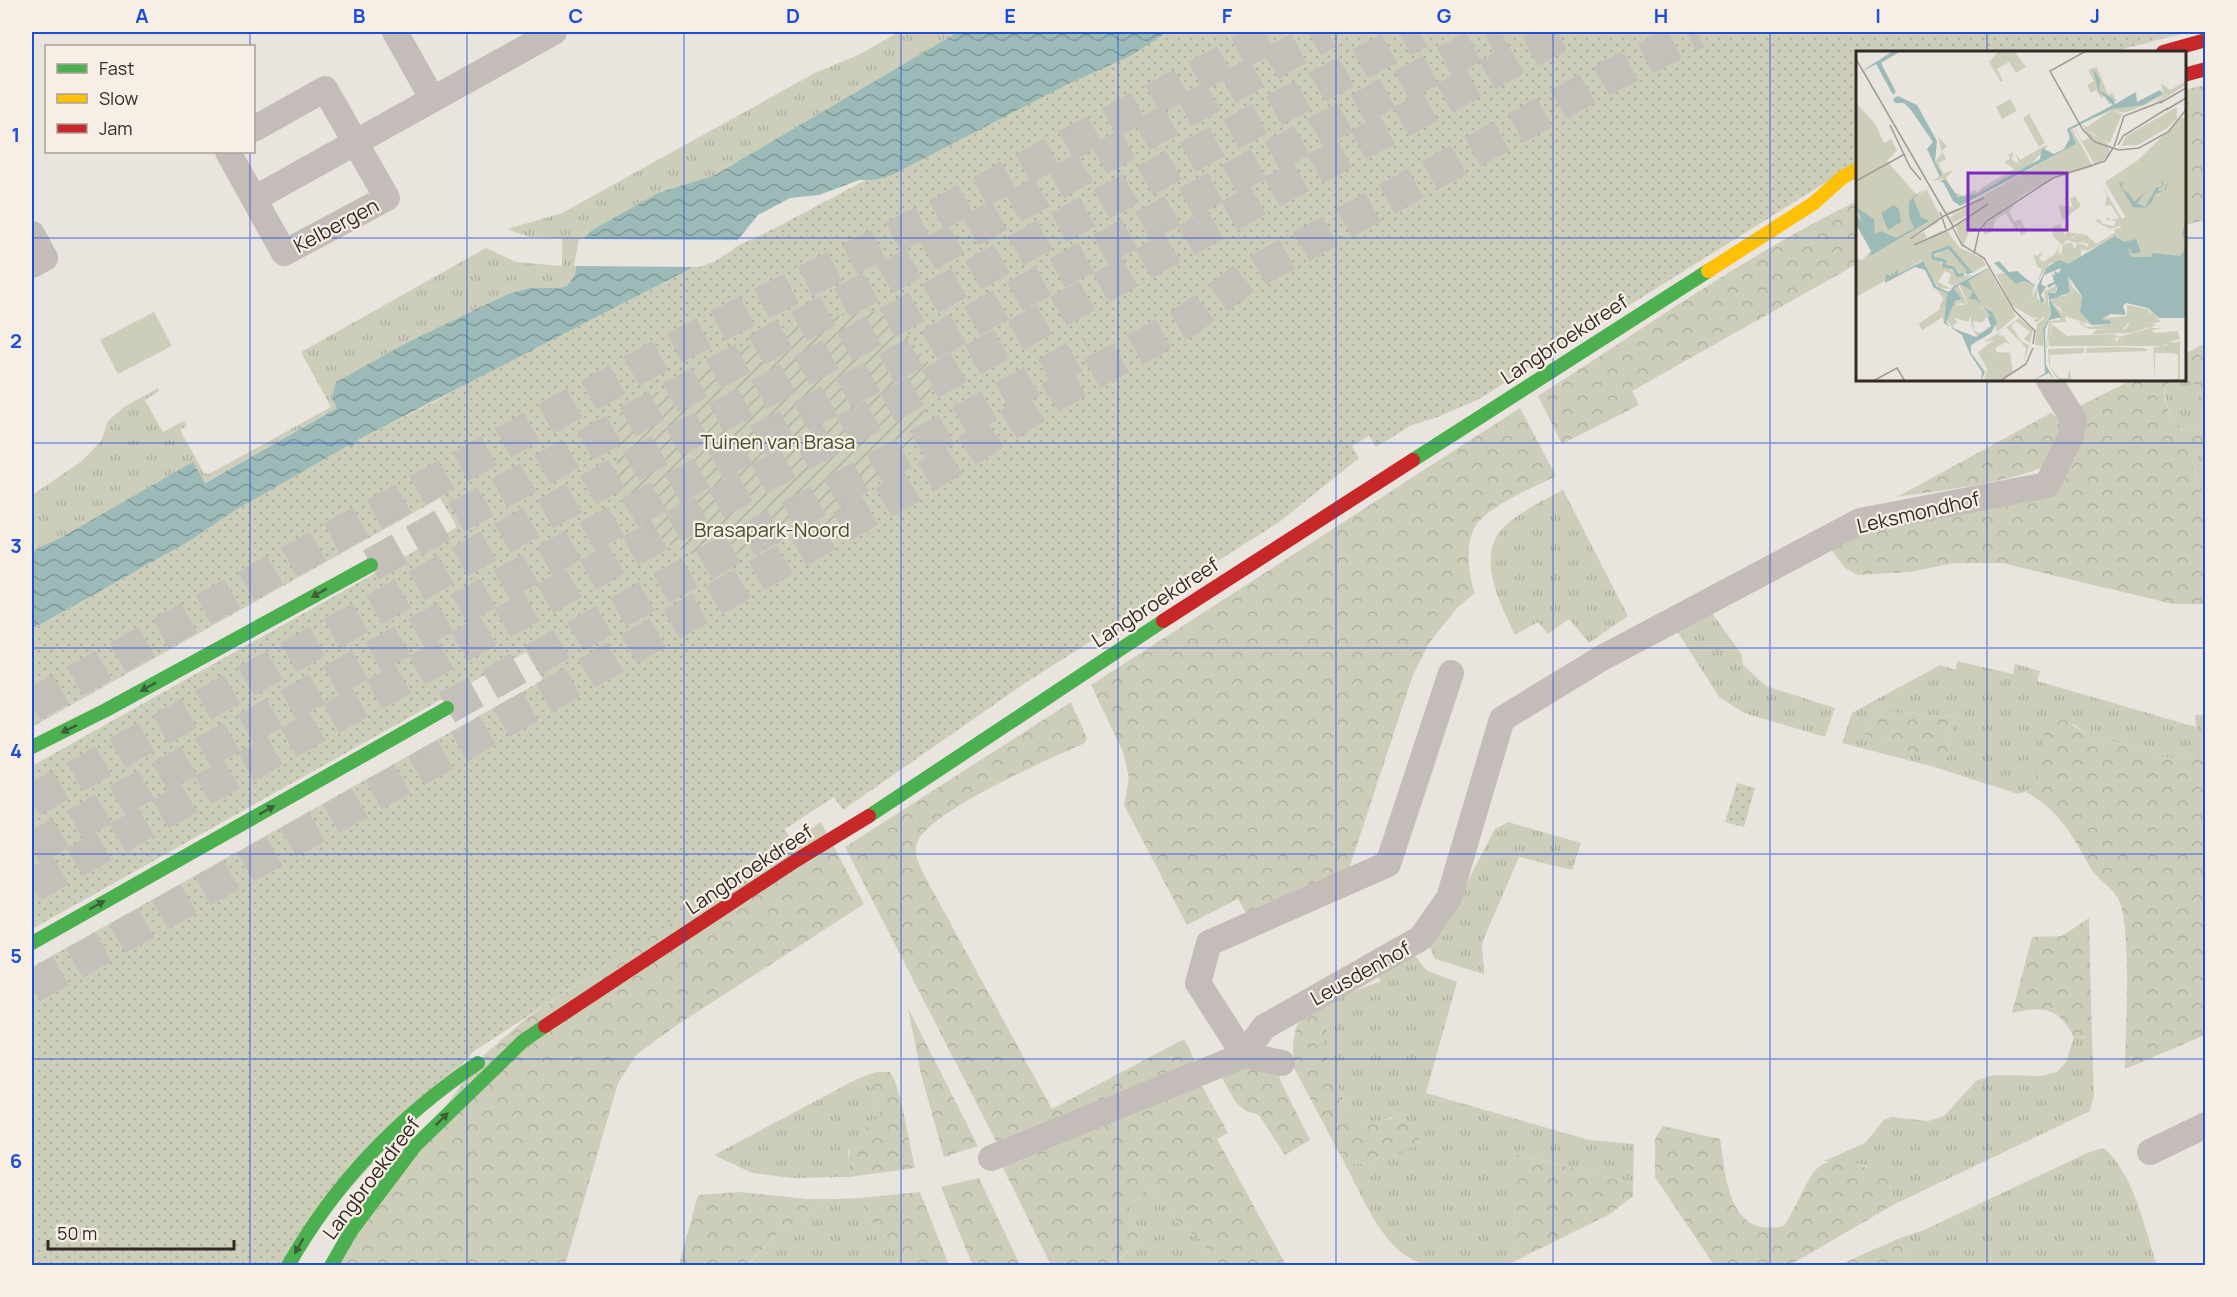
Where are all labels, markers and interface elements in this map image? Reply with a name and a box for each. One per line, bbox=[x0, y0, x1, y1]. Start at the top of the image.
text: A bbox=[135, 2, 149, 29]
text: B bbox=[353, 2, 366, 29]
text: C bbox=[569, 2, 583, 29]
text: D bbox=[786, 2, 800, 29]
text: E bbox=[1004, 2, 1016, 29]
text: F bbox=[1222, 2, 1233, 29]
text: G bbox=[1437, 2, 1452, 29]
text: H bbox=[1654, 2, 1668, 29]
text: I bbox=[1875, 2, 1881, 29]
text: J bbox=[2090, 2, 2100, 29]
legend bbox=[45, 45, 255, 153]
inset map bbox=[1856, 51, 2186, 381]
text: Fast bbox=[99, 56, 134, 80]
text: Slow bbox=[99, 86, 139, 110]
text: Jam bbox=[99, 116, 133, 140]
text: 1 bbox=[12, 121, 20, 148]
street label: Kelbergen bbox=[289, 191, 383, 259]
street label: Langbroekdreef bbox=[1495, 288, 1633, 390]
text: 2 bbox=[10, 327, 22, 354]
park label: Tuinen van Brasa bbox=[701, 428, 855, 455]
street label: Leksmondhof bbox=[1854, 485, 1982, 539]
park label: Brasapark-Noord bbox=[694, 516, 850, 543]
text: 3 bbox=[10, 532, 22, 559]
street label: Langbroekdreef bbox=[1086, 551, 1224, 653]
one-way arrow bbox=[310, 588, 327, 598]
one-way arrow bbox=[139, 682, 156, 692]
one-way arrow bbox=[60, 724, 77, 733]
text: 4 bbox=[10, 737, 22, 764]
one-way arrow bbox=[259, 804, 275, 815]
street label: Langbroekdreef bbox=[680, 818, 818, 920]
one-way arrow bbox=[89, 900, 106, 910]
street label: Leusdenhof bbox=[1305, 934, 1415, 1012]
text: 5 bbox=[10, 942, 22, 969]
street label: Langbroekdreef bbox=[316, 1111, 426, 1245]
one-way arrow bbox=[435, 1113, 449, 1127]
text: 6 bbox=[10, 1147, 22, 1174]
scale bar bbox=[48, 1213, 234, 1251]
text: 50 m bbox=[57, 1221, 97, 1245]
one-way arrow bbox=[294, 1237, 304, 1254]

